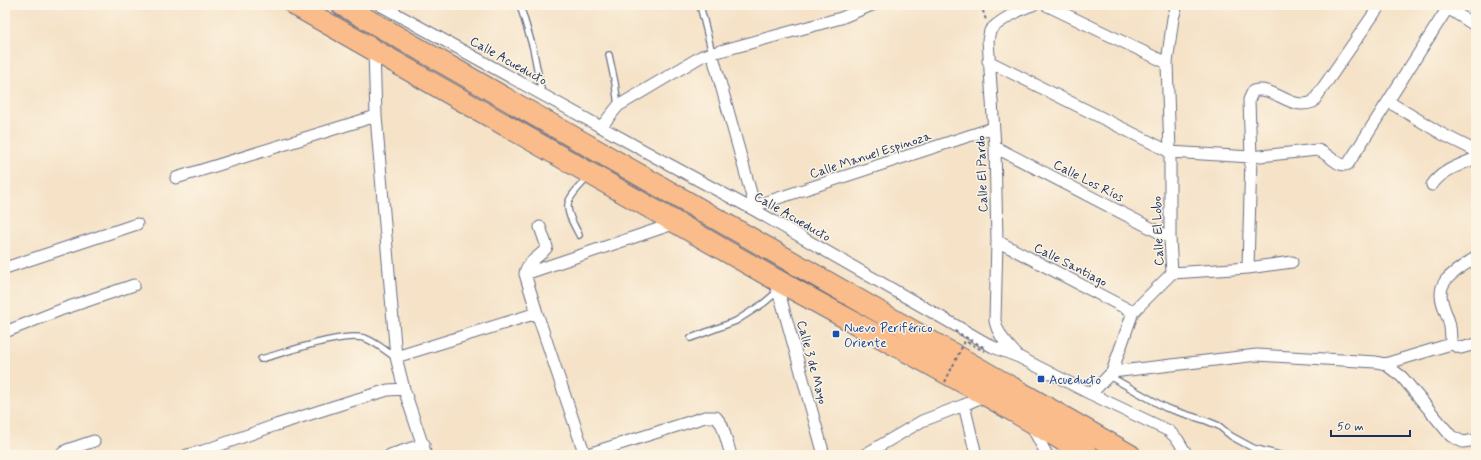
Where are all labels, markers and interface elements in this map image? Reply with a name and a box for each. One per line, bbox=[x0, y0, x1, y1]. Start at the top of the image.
street label: Calle Acueducto bbox=[467, 33, 550, 90]
street label: Calle Manuel Espinoza bbox=[807, 128, 934, 183]
street label: Calle El Pardo bbox=[973, 135, 992, 213]
street label: Calle Los Ríos bbox=[1050, 156, 1127, 207]
street label: Calle Acueducto bbox=[751, 188, 834, 246]
street label: Calle El Lobo bbox=[1149, 196, 1168, 266]
street label: Calle Santiago bbox=[1031, 240, 1110, 291]
street label: Calle 3 de Mayo bbox=[792, 319, 831, 406]
place label: Nuevo Periférico Oriente bbox=[844, 320, 933, 352]
marker: Nuevo Periférico Oriente bbox=[831, 329, 841, 339]
place label: Acueducto bbox=[1049, 372, 1102, 389]
marker: Acueducto bbox=[1036, 374, 1046, 384]
scale bar bbox=[1331, 412, 1410, 438]
text: 50 m bbox=[1337, 419, 1364, 435]

